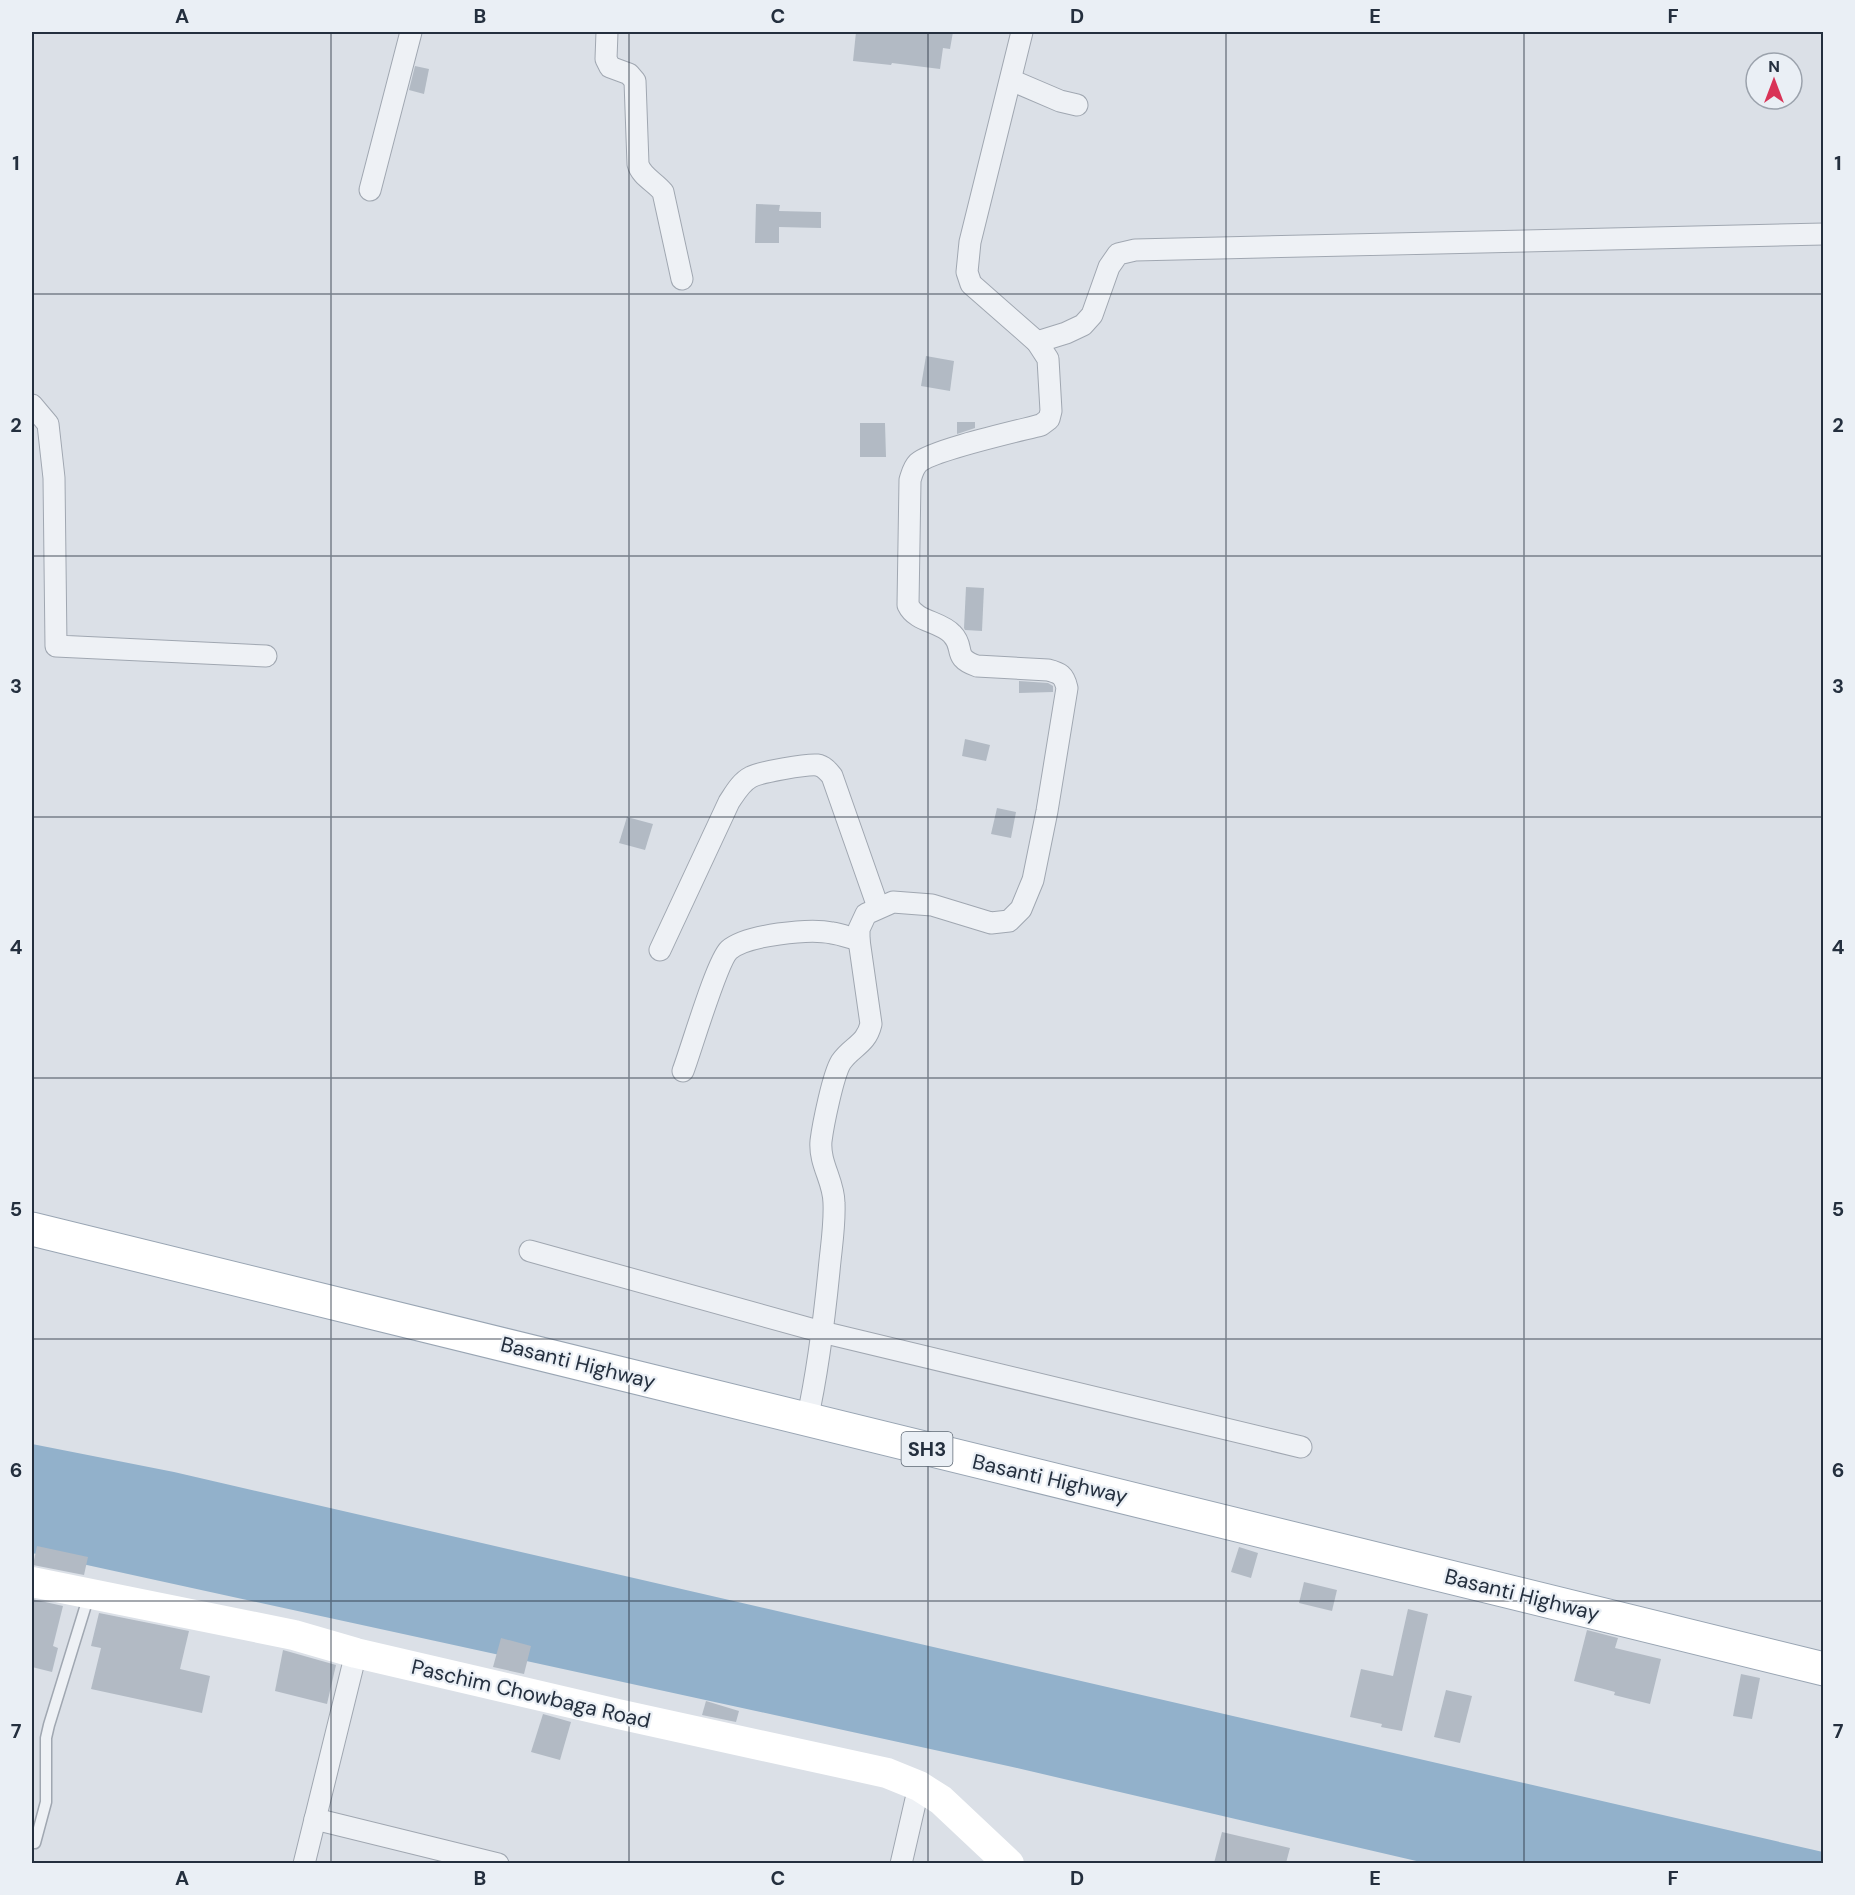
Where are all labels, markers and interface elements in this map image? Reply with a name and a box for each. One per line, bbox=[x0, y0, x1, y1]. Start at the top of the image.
text: A bbox=[175, 3, 189, 29]
text: B bbox=[474, 3, 486, 29]
text: C bbox=[771, 3, 785, 29]
text: D bbox=[1070, 3, 1084, 29]
text: E bbox=[1369, 3, 1381, 29]
text: F bbox=[1667, 3, 1679, 29]
north arrow bbox=[1744, 51, 1804, 111]
text: N bbox=[1768, 56, 1780, 77]
text: 1 bbox=[12, 150, 20, 176]
text: 1 bbox=[1834, 150, 1842, 176]
text: 2 bbox=[10, 412, 22, 438]
text: 2 bbox=[1832, 412, 1844, 438]
text: 3 bbox=[10, 673, 22, 699]
text: 3 bbox=[1832, 673, 1844, 699]
text: 4 bbox=[10, 934, 23, 960]
text: 4 bbox=[1832, 934, 1845, 960]
text: 5 bbox=[10, 1196, 22, 1222]
text: 5 bbox=[1832, 1196, 1844, 1222]
street label: Basanti Highway bbox=[498, 1330, 659, 1396]
road number: SH3 bbox=[902, 1432, 952, 1466]
street label: Basanti Highway bbox=[970, 1448, 1131, 1511]
text: 6 bbox=[10, 1457, 22, 1483]
text: 6 bbox=[1832, 1457, 1844, 1483]
street label: Basanti Highway bbox=[1442, 1562, 1603, 1628]
street label: Paschim Chowbaga Road bbox=[409, 1653, 653, 1735]
text: 7 bbox=[11, 1718, 22, 1744]
text: 7 bbox=[1833, 1718, 1844, 1744]
text: A bbox=[175, 1865, 189, 1891]
text: B bbox=[474, 1865, 486, 1891]
text: C bbox=[771, 1865, 785, 1891]
text: D bbox=[1070, 1865, 1084, 1891]
text: E bbox=[1369, 1865, 1381, 1891]
text: F bbox=[1667, 1865, 1679, 1891]

